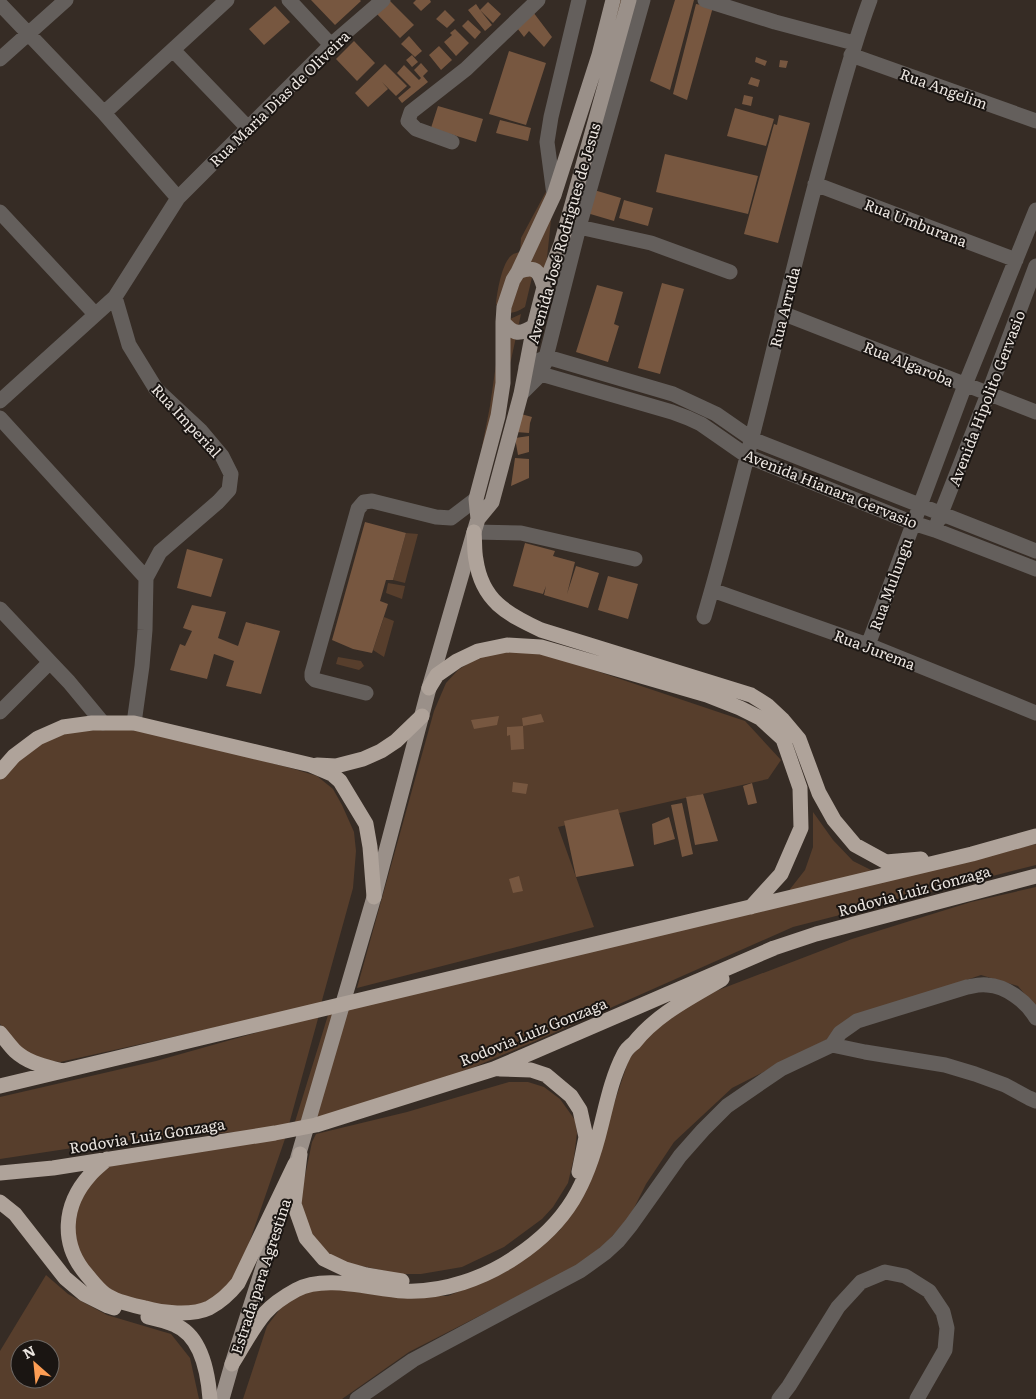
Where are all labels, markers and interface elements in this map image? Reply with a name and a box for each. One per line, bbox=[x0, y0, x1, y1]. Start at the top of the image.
street label: Rua Maria Dias de Oliveira bbox=[203, 24, 355, 172]
street label: Rua Angelim bbox=[897, 62, 991, 115]
street label: Avenida José Rodrigues de Jesus bbox=[520, 120, 606, 346]
street label: Rua Umburana bbox=[861, 192, 972, 252]
street label: Rua Arruda bbox=[763, 263, 805, 350]
street label: Avenida Hipolito Gervasio bbox=[942, 306, 1030, 489]
street label: Rua Algaroba bbox=[860, 334, 958, 392]
street label: Rua Imperial bbox=[147, 378, 227, 462]
street label: Avenida Hianara Gervasio bbox=[741, 443, 922, 534]
street label: Rua Mulungu bbox=[863, 534, 918, 633]
street label: Rua Jurema bbox=[831, 623, 920, 675]
street label: Rodovia Luiz Gonzaga bbox=[835, 858, 994, 921]
street label: Rodovia Luiz Gonzaga bbox=[456, 991, 611, 1071]
street label: Rodovia Luiz Gonzaga bbox=[67, 1111, 227, 1159]
street label: Estrada para Agrestina bbox=[224, 1194, 296, 1357]
north arrow bbox=[10, 1339, 60, 1389]
text: N bbox=[19, 1340, 39, 1363]

